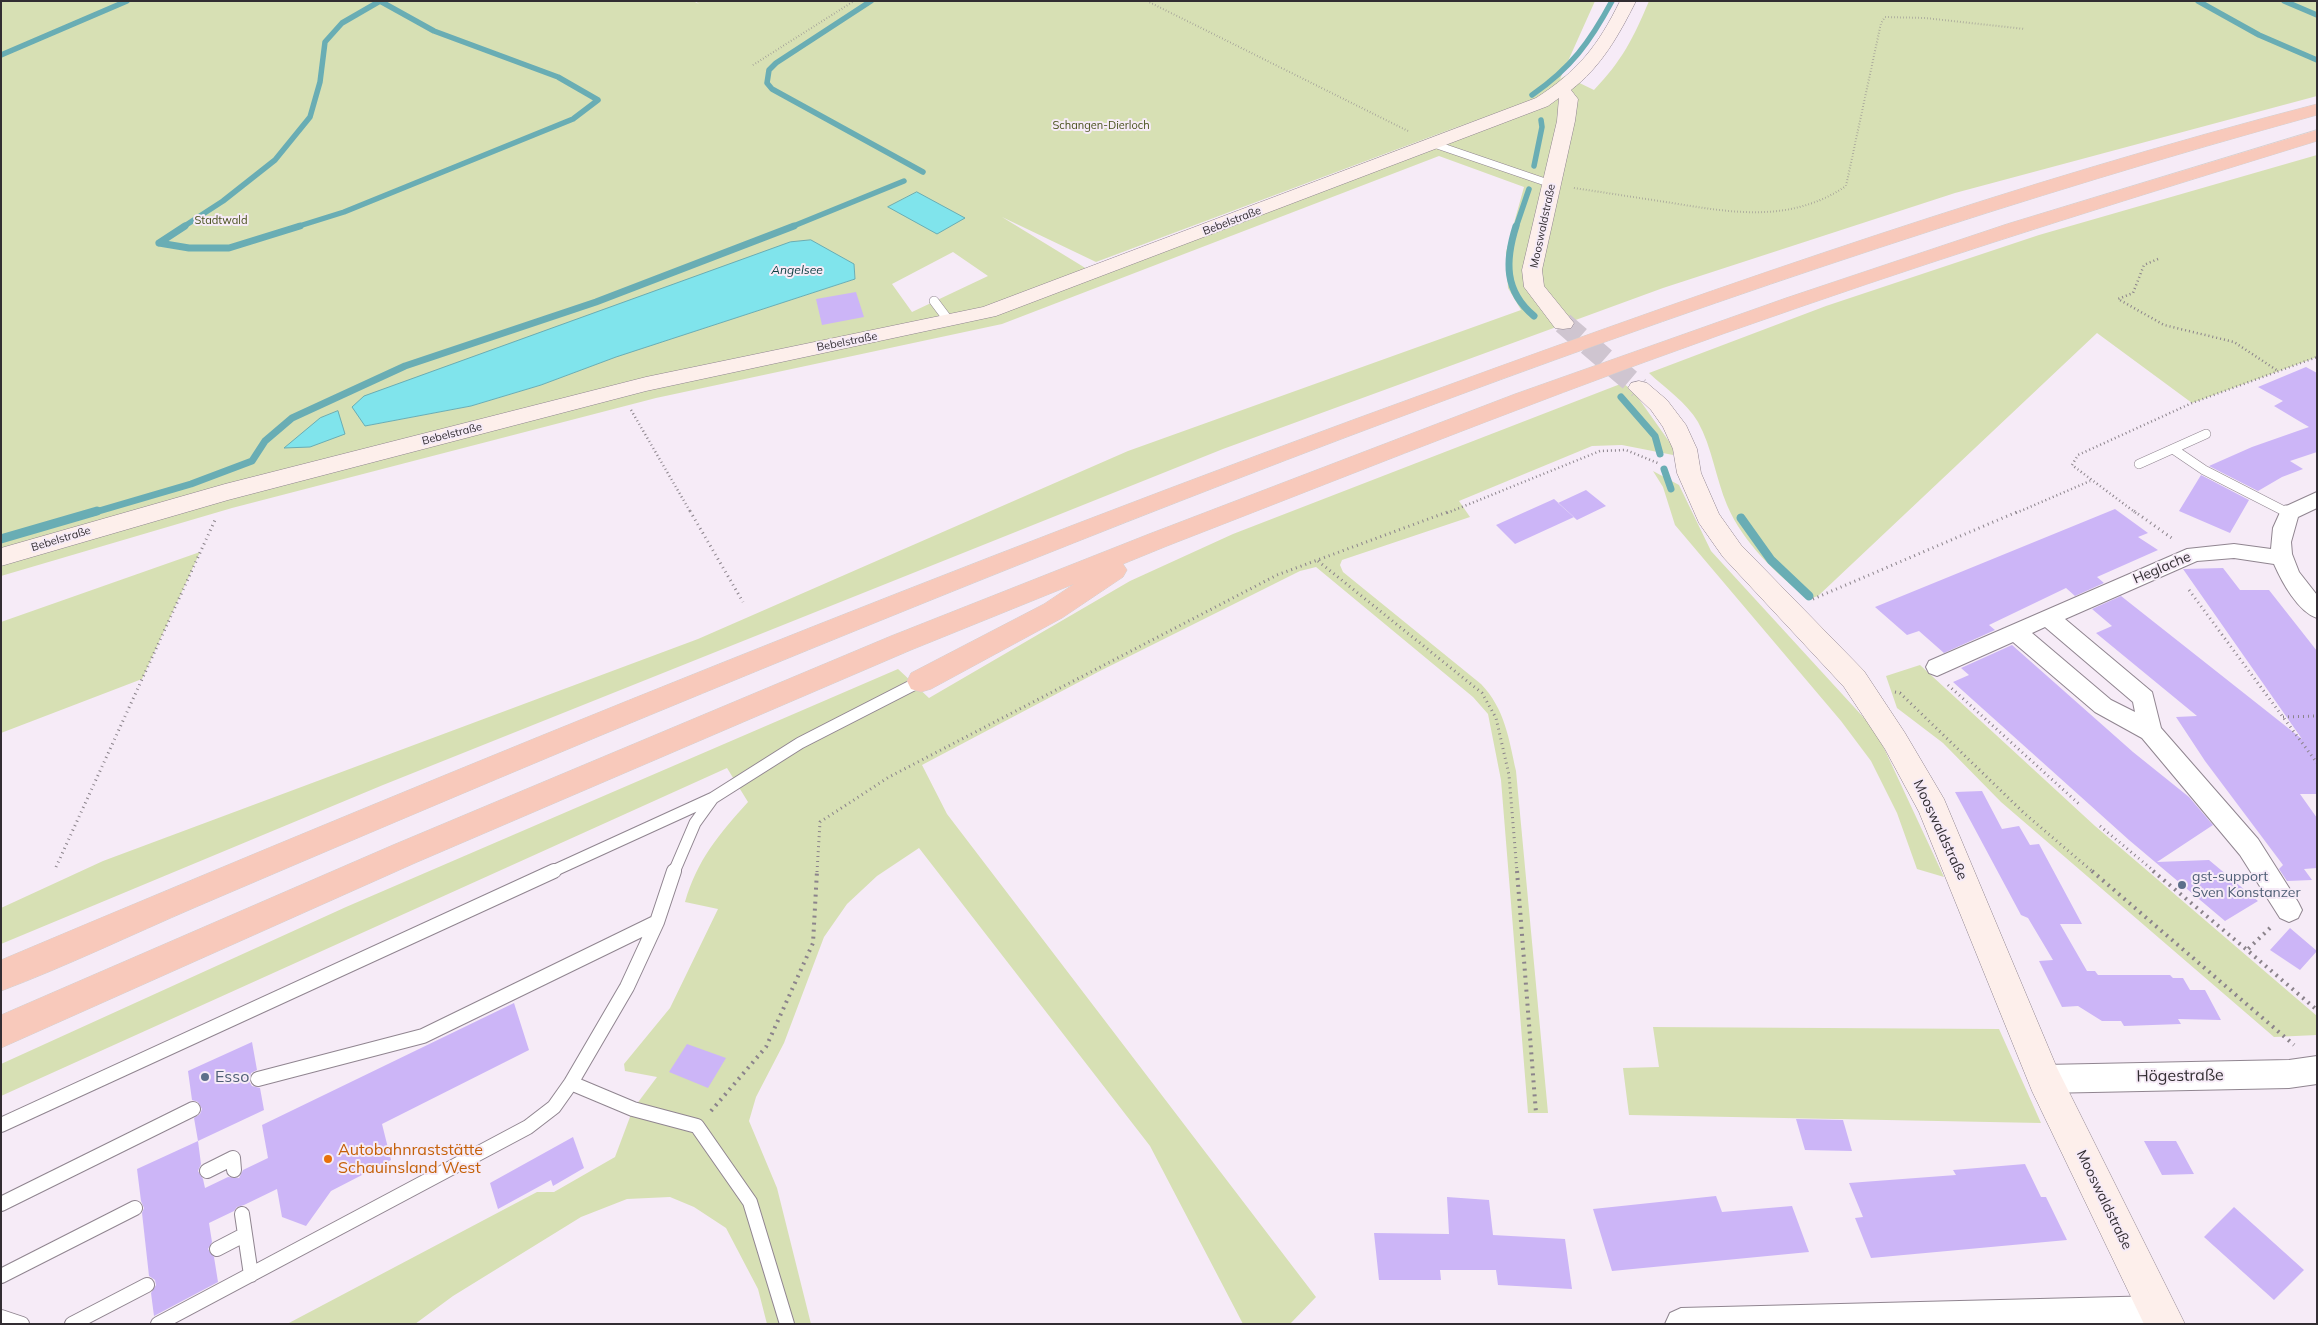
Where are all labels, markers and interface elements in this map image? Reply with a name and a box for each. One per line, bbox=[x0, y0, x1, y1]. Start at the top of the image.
park label: Schangen-Dierloch bbox=[1052, 119, 1150, 133]
street label: Mooswaldstraße bbox=[1528, 183, 1558, 269]
street label: Bebelstraße bbox=[1201, 204, 1263, 238]
park label: Stadtwald bbox=[194, 214, 248, 228]
water label: Angelsee bbox=[771, 263, 823, 277]
street label: Bebelstraße bbox=[816, 330, 878, 354]
street label: Bebelstraße bbox=[421, 420, 483, 448]
street label: Bebelstraße bbox=[30, 524, 92, 554]
street label: Heglache bbox=[2131, 548, 2193, 588]
street label: Mooswaldstraße bbox=[1909, 777, 1971, 883]
place label: gst-support Sven Konstanzer bbox=[2192, 869, 2301, 902]
marker: gst-support Sven Konstanzer bbox=[2176, 879, 2188, 891]
street label: Högestraße bbox=[2136, 1066, 2224, 1086]
place label: Esso bbox=[215, 1067, 249, 1087]
marker: Esso bbox=[199, 1071, 211, 1083]
place label: Autobahnraststätte Schauinsland West bbox=[338, 1140, 483, 1178]
street label: Mooswaldstraße bbox=[2073, 1147, 2135, 1253]
marker: Autobahnraststätte Schauinsland West bbox=[322, 1153, 334, 1165]

